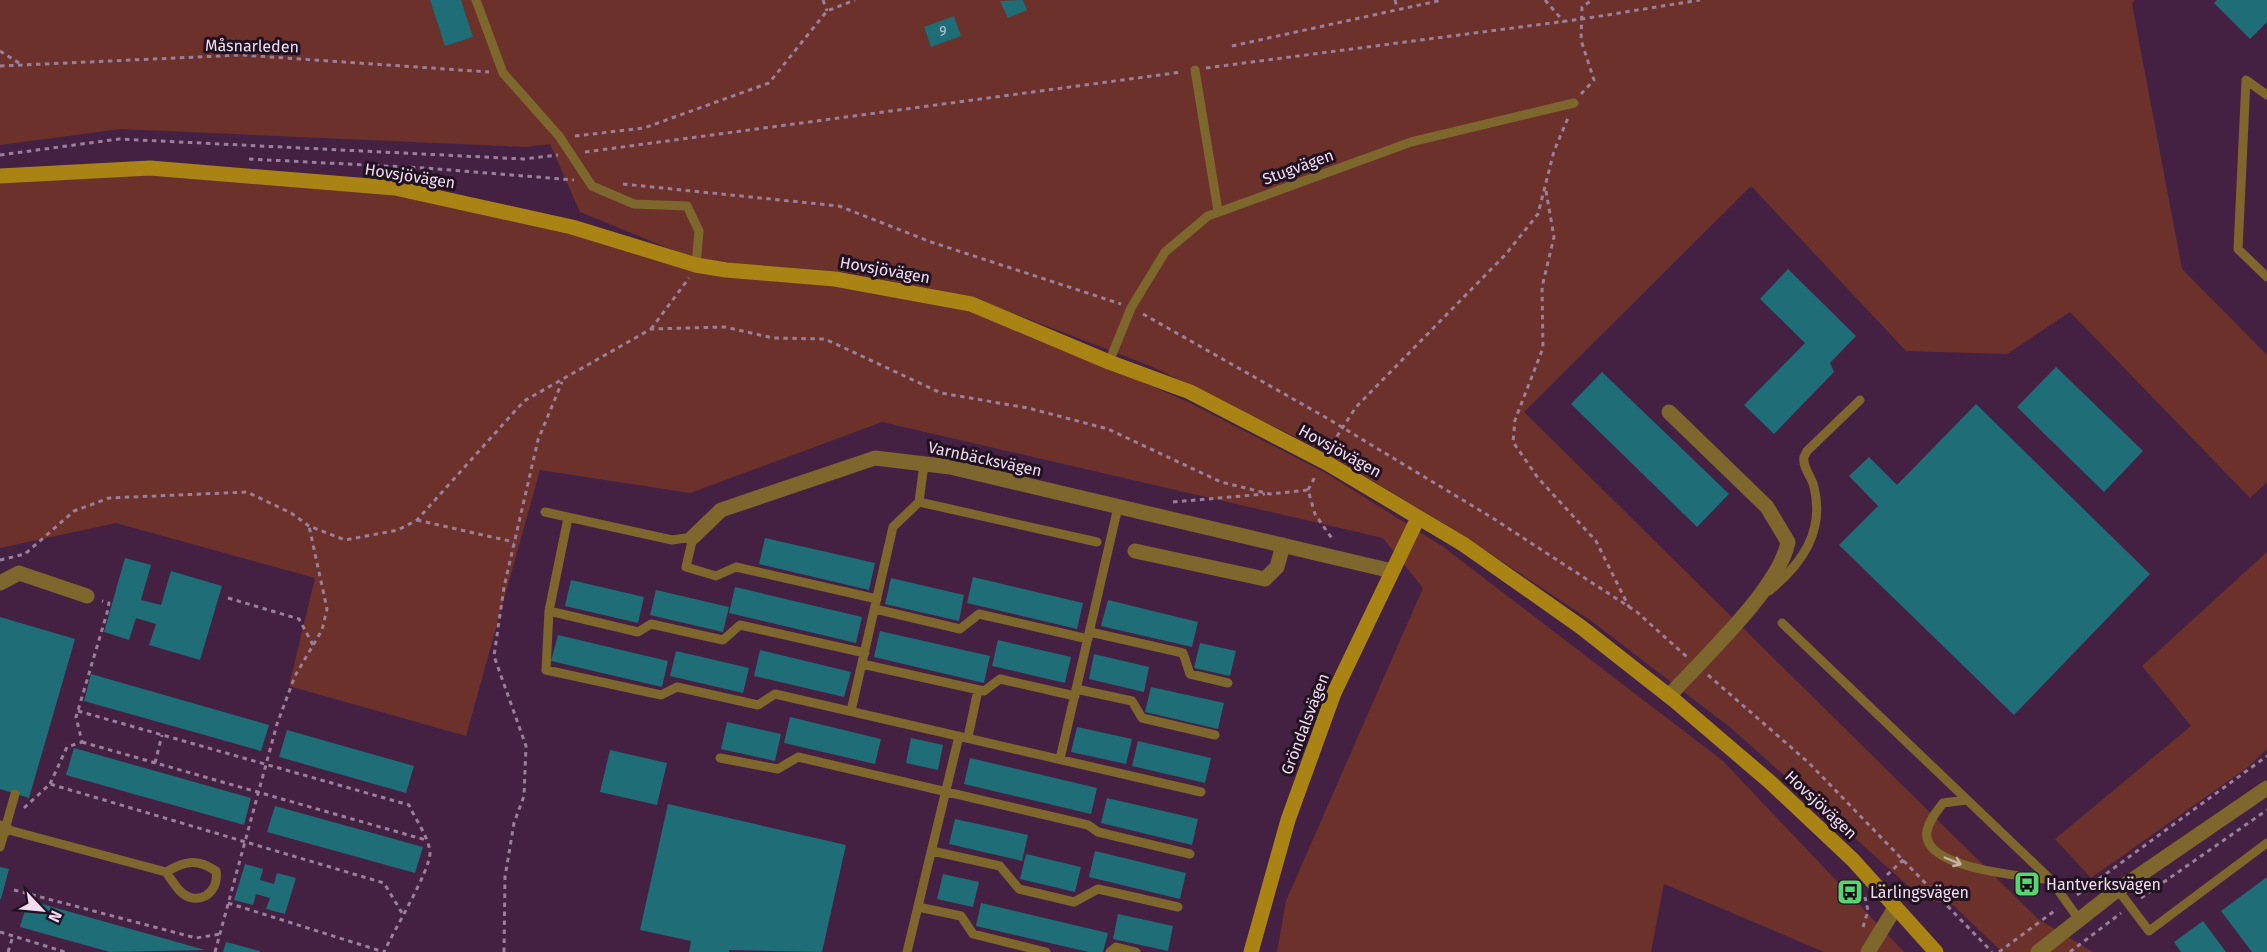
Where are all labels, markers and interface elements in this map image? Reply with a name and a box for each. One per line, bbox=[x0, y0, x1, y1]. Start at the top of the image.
house number: 9 bbox=[939, 23, 947, 40]
street label: Måsnarleden bbox=[205, 36, 299, 56]
street label: Stugvägen bbox=[1260, 145, 1336, 189]
street label: Hovsjövägen bbox=[363, 159, 457, 193]
street label: Hovsjövägen bbox=[838, 253, 932, 287]
street label: Hovsjövägen bbox=[1295, 421, 1385, 481]
street label: Varnbäcksvägen bbox=[926, 438, 1044, 480]
street label: Gröndalsvägen bbox=[1277, 671, 1333, 777]
street label: Hovsjövägen bbox=[1781, 767, 1861, 843]
one-way arrow bbox=[1944, 855, 1962, 867]
bus stop icon: Hantverksvägen bbox=[2012, 869, 2042, 899]
place label: Hantverksvägen bbox=[2046, 875, 2161, 894]
bus stop icon: Lärlingsvägen bbox=[1835, 877, 1865, 907]
north arrow bbox=[12, 880, 72, 940]
place label: Lärlingsvägen bbox=[1870, 883, 1969, 902]
text: N bbox=[44, 907, 66, 925]

